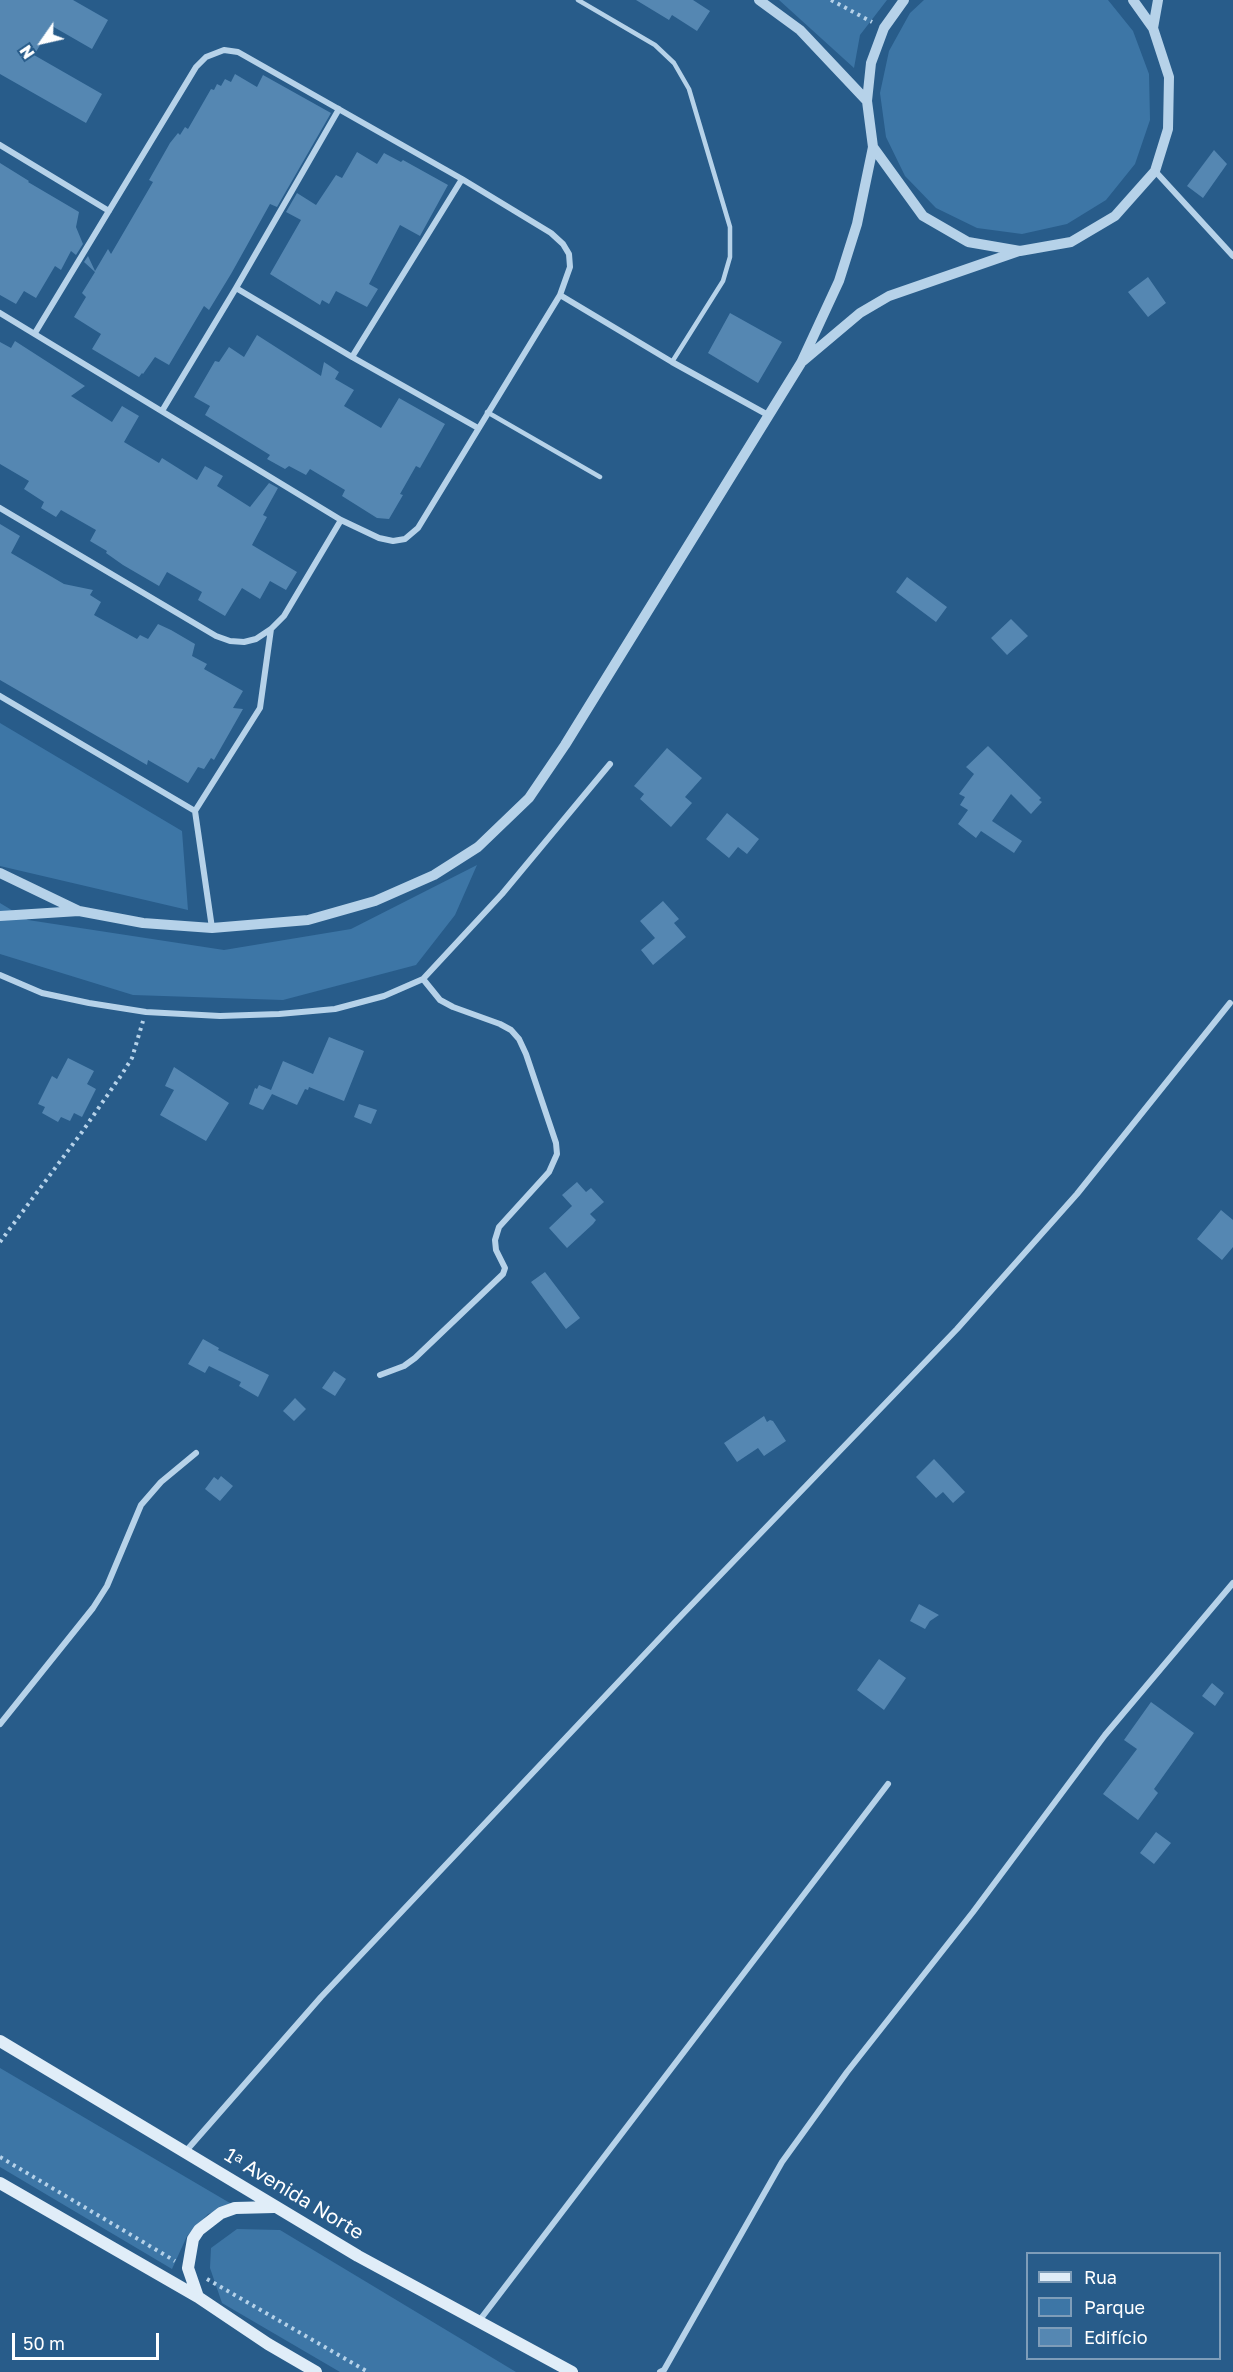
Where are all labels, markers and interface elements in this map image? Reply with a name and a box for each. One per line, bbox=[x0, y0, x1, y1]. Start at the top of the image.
north arrow bbox=[12, 12, 72, 72]
text: N bbox=[15, 41, 39, 63]
street label: 1ᵃ Avenida Norte bbox=[220, 2143, 368, 2245]
legend bbox=[1026, 2252, 1221, 2360]
text: Rua bbox=[1084, 2266, 1117, 2288]
text: Parque bbox=[1084, 2296, 1145, 2318]
scale bar bbox=[15, 2321, 162, 2359]
text: Edifício bbox=[1084, 2326, 1148, 2348]
text: 50 m bbox=[23, 2332, 65, 2354]

